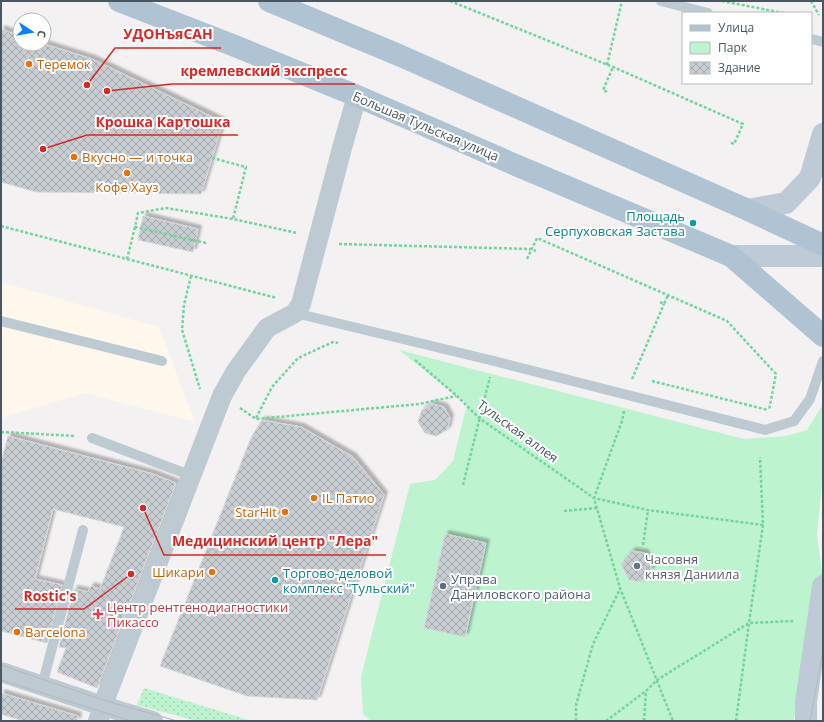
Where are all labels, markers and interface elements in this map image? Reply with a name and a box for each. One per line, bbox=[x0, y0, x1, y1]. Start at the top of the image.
north arrow bbox=[12, 12, 52, 52]
legend bbox=[682, 12, 812, 84]
text: Улица bbox=[718, 19, 754, 36]
callout: УДОНъяСАН bbox=[115, 22, 221, 48]
text: УДОНъяСАН bbox=[123, 24, 213, 43]
text: С bbox=[34, 29, 50, 39]
text: Парк bbox=[718, 39, 748, 56]
place label: Теремок bbox=[37, 55, 91, 73]
callout: кремлевский экспресс bbox=[172, 58, 355, 84]
marker: Теремок bbox=[24, 59, 34, 69]
text: Здание bbox=[718, 59, 761, 76]
text: кремлевский экспресс bbox=[180, 61, 348, 80]
street label: Большая Тульская улица bbox=[350, 87, 502, 165]
callout: Крошка Картошка bbox=[87, 109, 238, 135]
text: Крошка Картошка bbox=[95, 112, 231, 131]
place label: Вкусно — и точка bbox=[82, 148, 193, 166]
marker: Вкусно — и точка bbox=[69, 152, 79, 162]
marker: Кофе Хауз bbox=[122, 168, 132, 178]
place label: Кофе Хауз bbox=[95, 178, 159, 196]
place label: Площадь Серпуховская Застава bbox=[545, 207, 685, 240]
marker: Площадь Серпуховская Застава bbox=[688, 218, 698, 228]
street label: Тульская аллея bbox=[474, 395, 562, 467]
place label: IL Патио bbox=[322, 489, 375, 507]
marker: IL Патио bbox=[309, 493, 319, 503]
place label: StarHit bbox=[235, 503, 277, 521]
marker: StarHit bbox=[280, 507, 290, 517]
callout: Медицинский центр "Лера" bbox=[164, 529, 386, 555]
text: Медицинский центр "Лера" bbox=[172, 531, 378, 550]
place label: Часовня князя Даниила bbox=[645, 550, 740, 583]
marker: Часовня князя Даниила bbox=[632, 561, 642, 571]
place label: Шикари bbox=[152, 563, 204, 581]
place label: Торгово-деловой комплекс "Тульский" bbox=[283, 564, 415, 597]
marker: Шикари bbox=[207, 567, 217, 577]
place label: Управа Даниловского района bbox=[451, 570, 591, 603]
marker: Торгово-деловой комплекс "Тульский" bbox=[270, 575, 280, 585]
marker: Управа Даниловского района bbox=[438, 581, 448, 591]
callout: Rostic's bbox=[15, 583, 84, 609]
text: Rostic's bbox=[23, 586, 77, 605]
place label: Центр рентгенодиагностики Пикассо bbox=[107, 598, 288, 631]
marker: Центр рентгенодиагностики Пикассо bbox=[92, 608, 104, 620]
place label: Barcelona bbox=[25, 623, 86, 641]
marker: Barcelona bbox=[12, 627, 22, 637]

